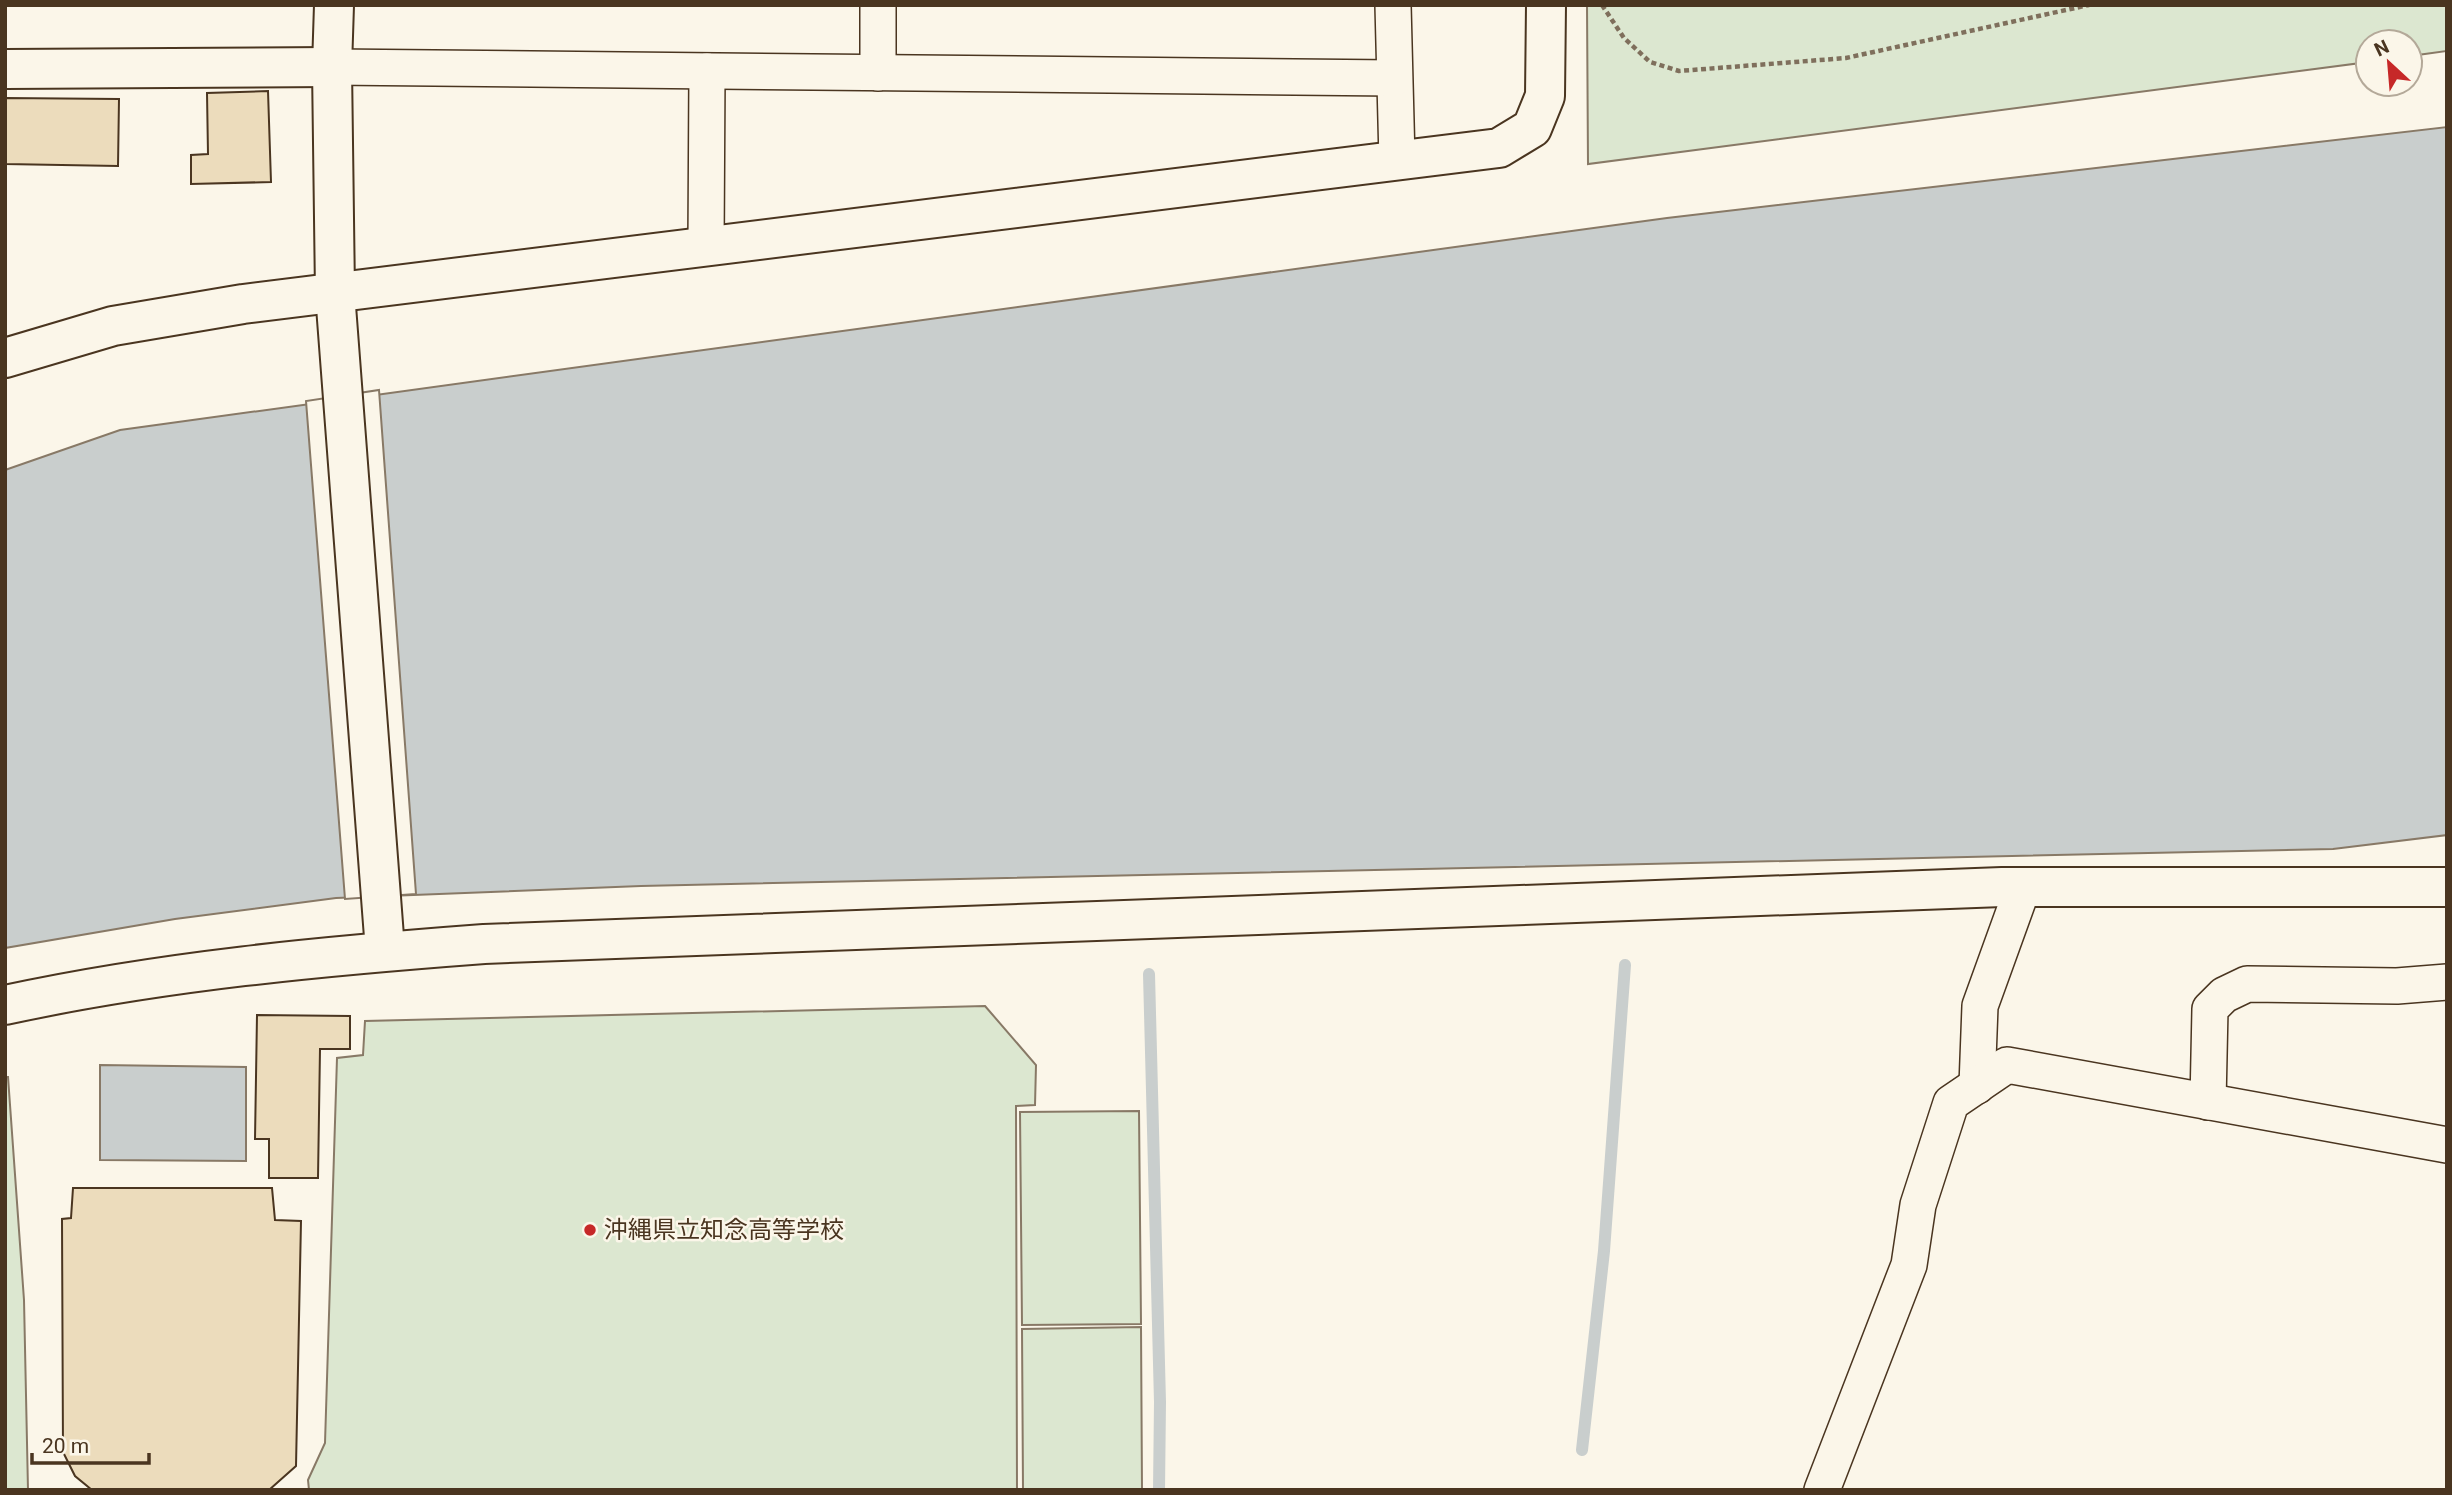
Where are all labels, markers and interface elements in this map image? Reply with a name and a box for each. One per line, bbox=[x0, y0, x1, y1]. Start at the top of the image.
north arrow bbox=[2354, 28, 2424, 98]
text: N bbox=[2371, 35, 2393, 61]
place label: 沖縄県立知念高等学校 bbox=[604, 1216, 844, 1244]
marker: 沖縄県立知念高等学校 bbox=[582, 1222, 598, 1238]
scale bar bbox=[32, 1422, 149, 1466]
text: 20 m bbox=[42, 1434, 89, 1458]

